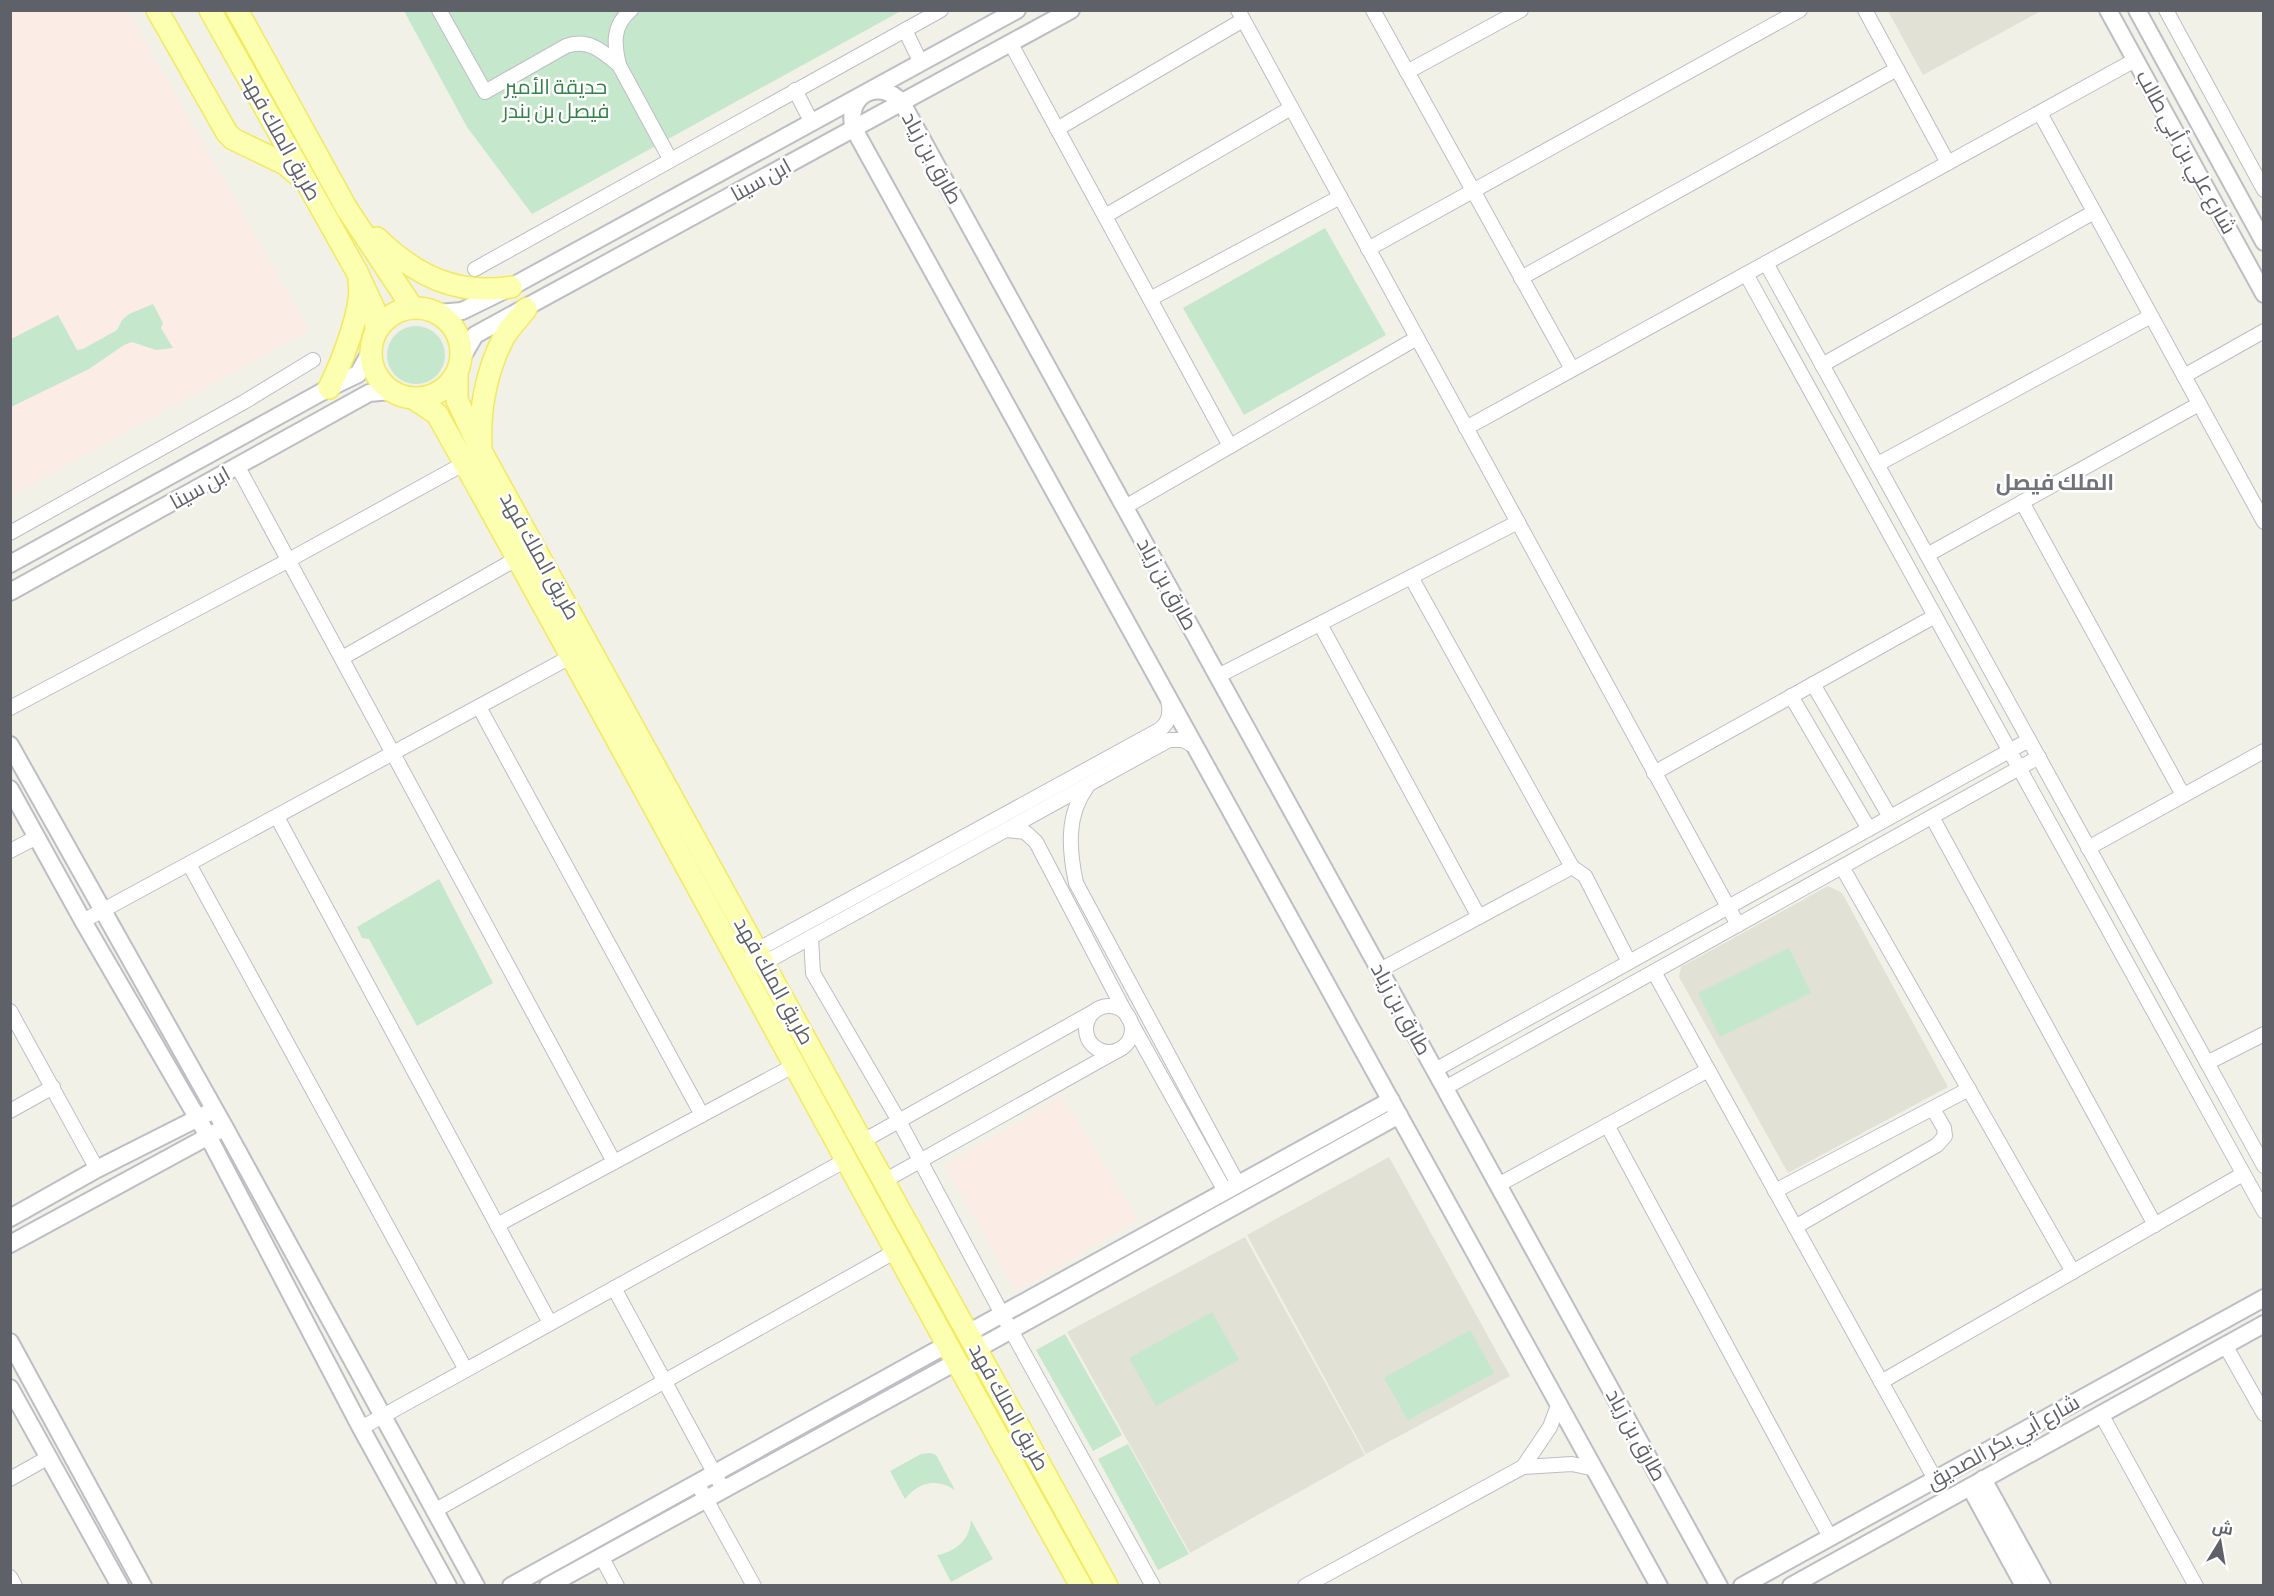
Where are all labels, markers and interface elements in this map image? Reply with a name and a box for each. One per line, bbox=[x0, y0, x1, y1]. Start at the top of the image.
street label: شارع علي بن أبي طالب bbox=[2128, 65, 2242, 240]
street label: طريق الملك فهد bbox=[235, 69, 326, 205]
park label: حديقة الأمير فيصل بن بندر bbox=[501, 75, 610, 124]
street label: طارق بن زياد bbox=[896, 108, 967, 209]
street label: ابن سينا bbox=[727, 154, 796, 207]
street label: ابن سينا bbox=[166, 462, 235, 515]
district label: الملك فيصل bbox=[1996, 470, 2114, 497]
street label: طريق الملك فهد bbox=[494, 488, 585, 624]
street label: طارق بن زياد bbox=[1131, 534, 1202, 635]
street label: طريق الملك فهد bbox=[728, 913, 819, 1049]
street label: طارق بن زياد bbox=[1365, 959, 1436, 1060]
street label: طريق الملك فهد bbox=[963, 1339, 1054, 1475]
street label: طارق بن زياد bbox=[1600, 1385, 1671, 1486]
street label: شارع أبي بكر الصديق bbox=[1922, 1389, 2086, 1497]
north arrow bbox=[2190, 1512, 2250, 1572]
text: ش bbox=[2211, 1517, 2234, 1540]

